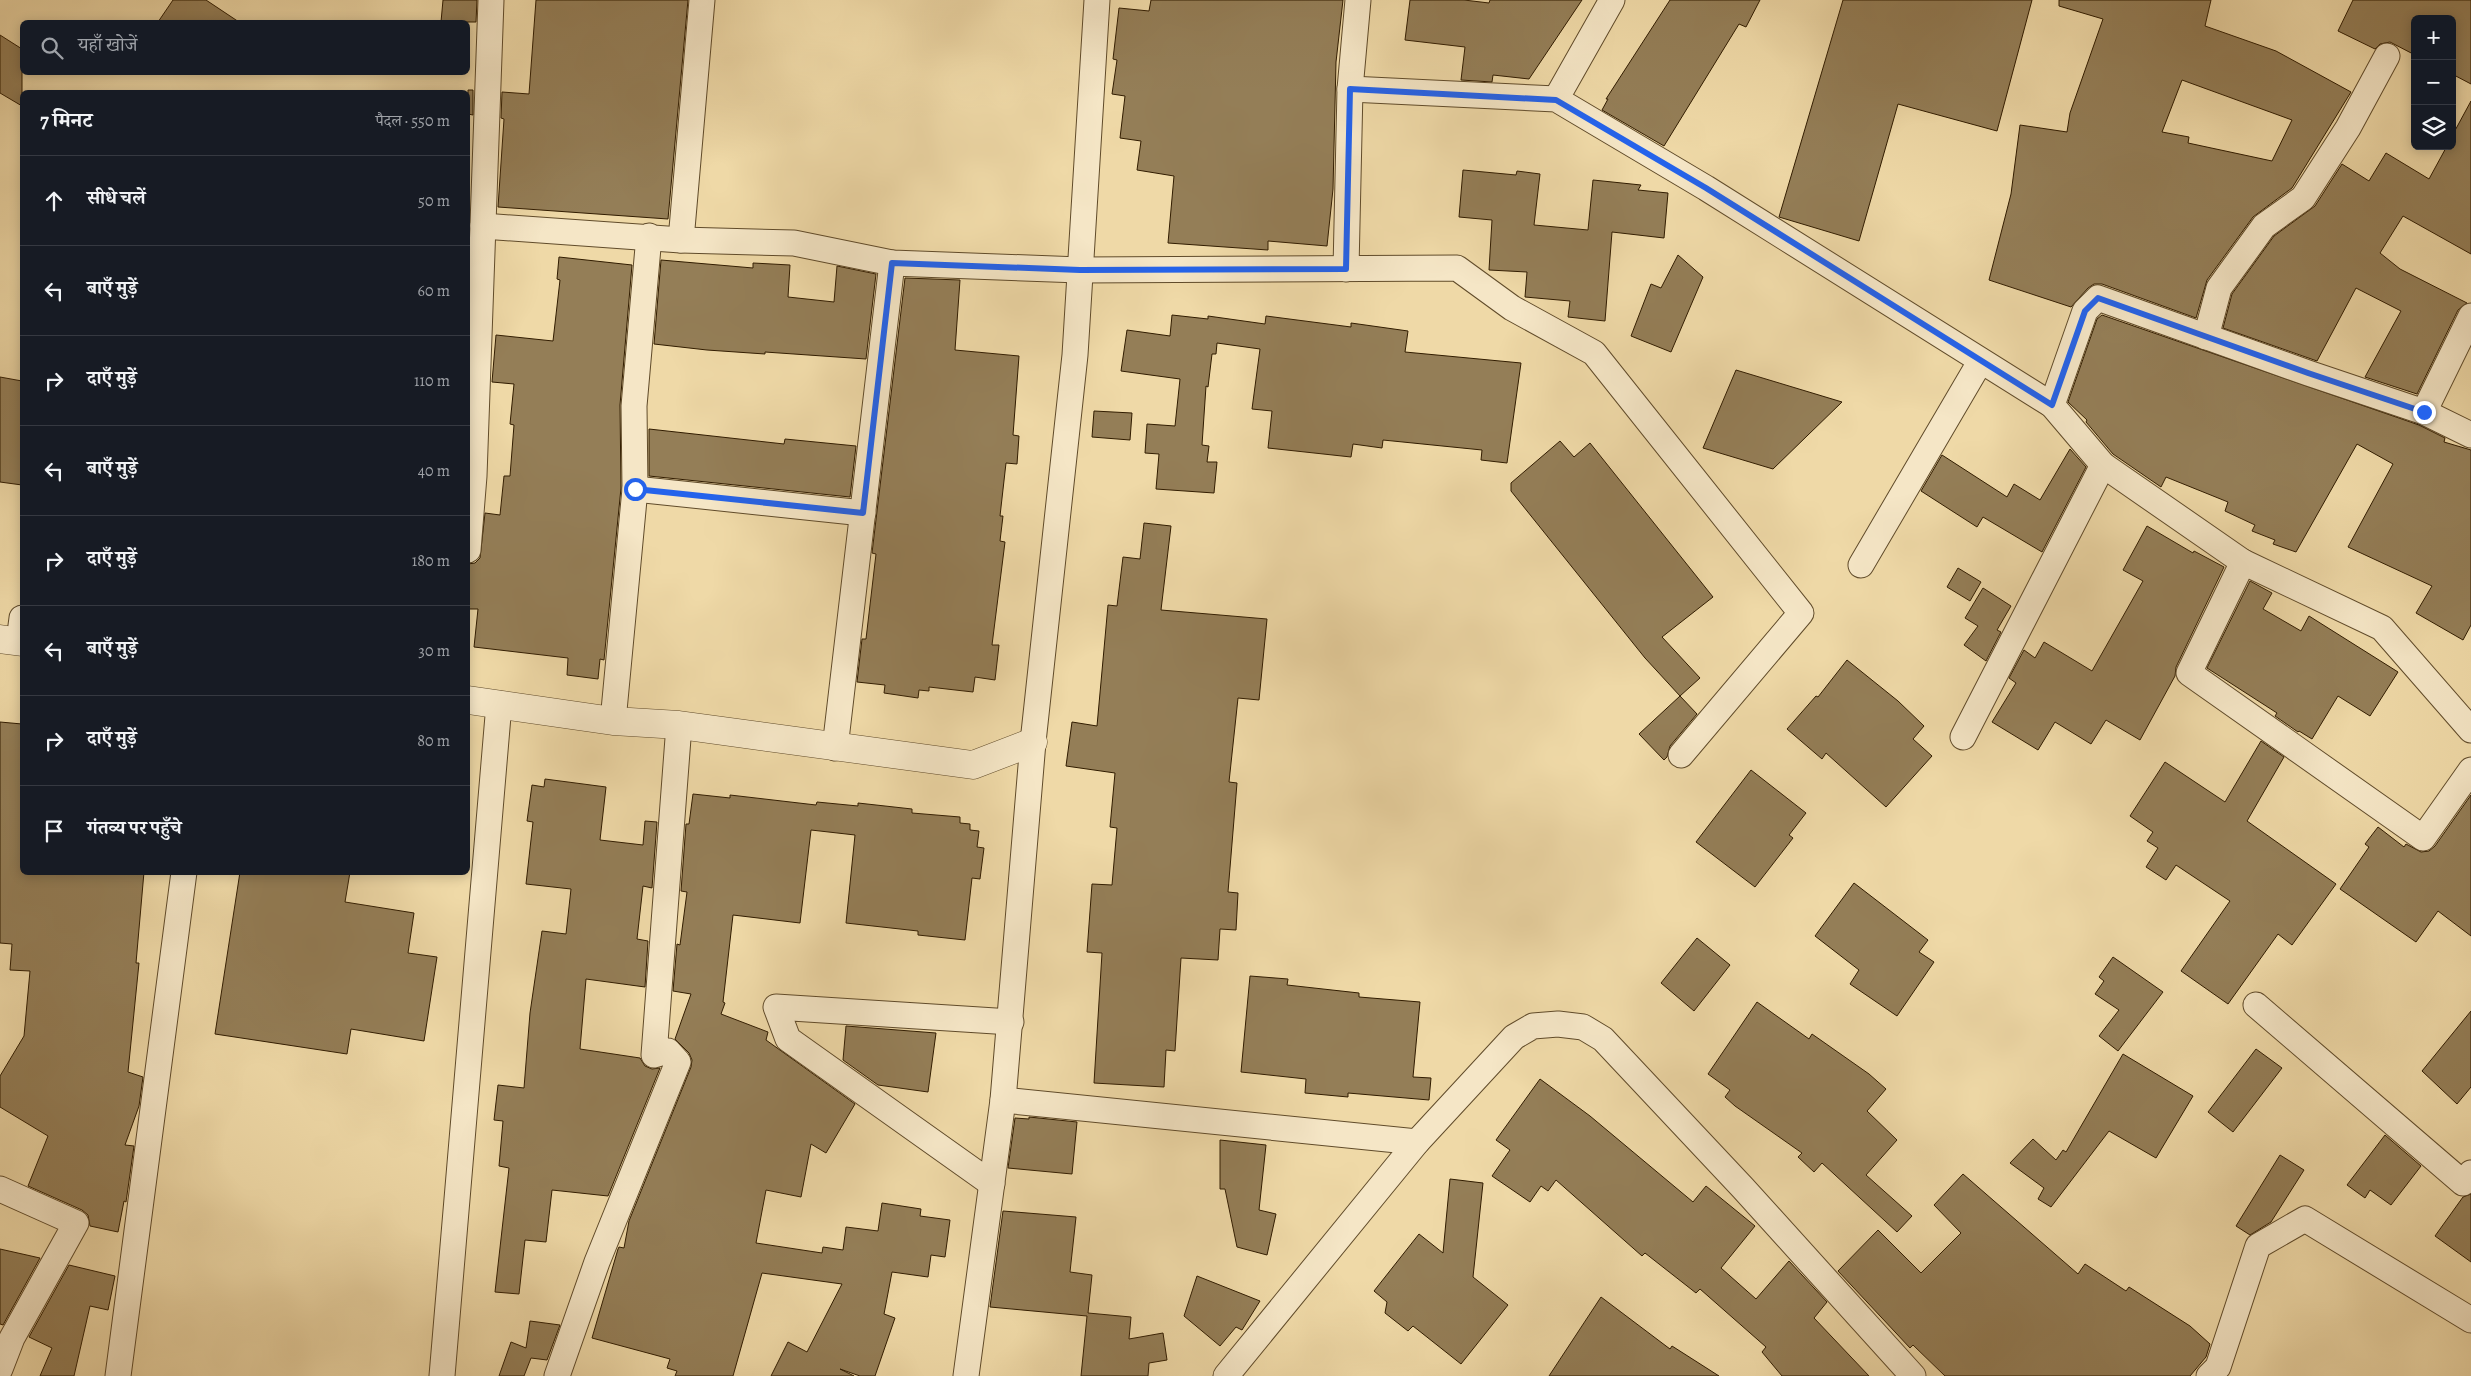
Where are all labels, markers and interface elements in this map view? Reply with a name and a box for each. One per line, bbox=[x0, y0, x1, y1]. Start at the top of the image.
map controls bbox=[2411, 15, 2456, 150]
button: + bbox=[2411, 15, 2456, 60]
search box bbox=[20, 20, 470, 75]
text: यहाँ खोजें bbox=[78, 32, 137, 58]
icon: search bbox=[38, 34, 66, 62]
button: − bbox=[2411, 60, 2456, 105]
button: layers bbox=[2411, 105, 2456, 150]
text: 7 मिनट bbox=[40, 106, 92, 134]
text: पैदल · 550 m bbox=[376, 110, 450, 132]
text: सीधे चलें bbox=[87, 185, 145, 211]
icon: ahead bbox=[40, 187, 68, 215]
text: 50 m bbox=[418, 190, 450, 212]
text: बाएँ मुड़ें bbox=[87, 275, 137, 301]
icon: left bbox=[40, 277, 68, 305]
text: 60 m bbox=[418, 280, 450, 302]
text: दाएँ मुड़ें bbox=[87, 365, 137, 391]
icon: right bbox=[40, 367, 68, 395]
text: 110 m bbox=[414, 370, 450, 392]
route end bbox=[2413, 401, 2436, 424]
text: बाएँ मुड़ें bbox=[87, 455, 137, 481]
icon: left bbox=[40, 457, 68, 485]
text: 40 m bbox=[418, 460, 450, 482]
route start bbox=[624, 478, 647, 501]
text: दाएँ मुड़ें bbox=[87, 545, 137, 571]
icon: right bbox=[40, 547, 68, 575]
text: 180 m bbox=[412, 550, 450, 572]
text: बाएँ मुड़ें bbox=[87, 635, 137, 661]
icon: left bbox=[40, 637, 68, 665]
text: 30 m bbox=[418, 640, 450, 662]
text: दाएँ मुड़ें bbox=[87, 725, 137, 751]
icon: right bbox=[40, 727, 68, 755]
text: 80 m bbox=[417, 730, 450, 752]
text: गंतव्य पर पहुँचे bbox=[87, 815, 182, 841]
icon: arrive bbox=[40, 817, 68, 845]

